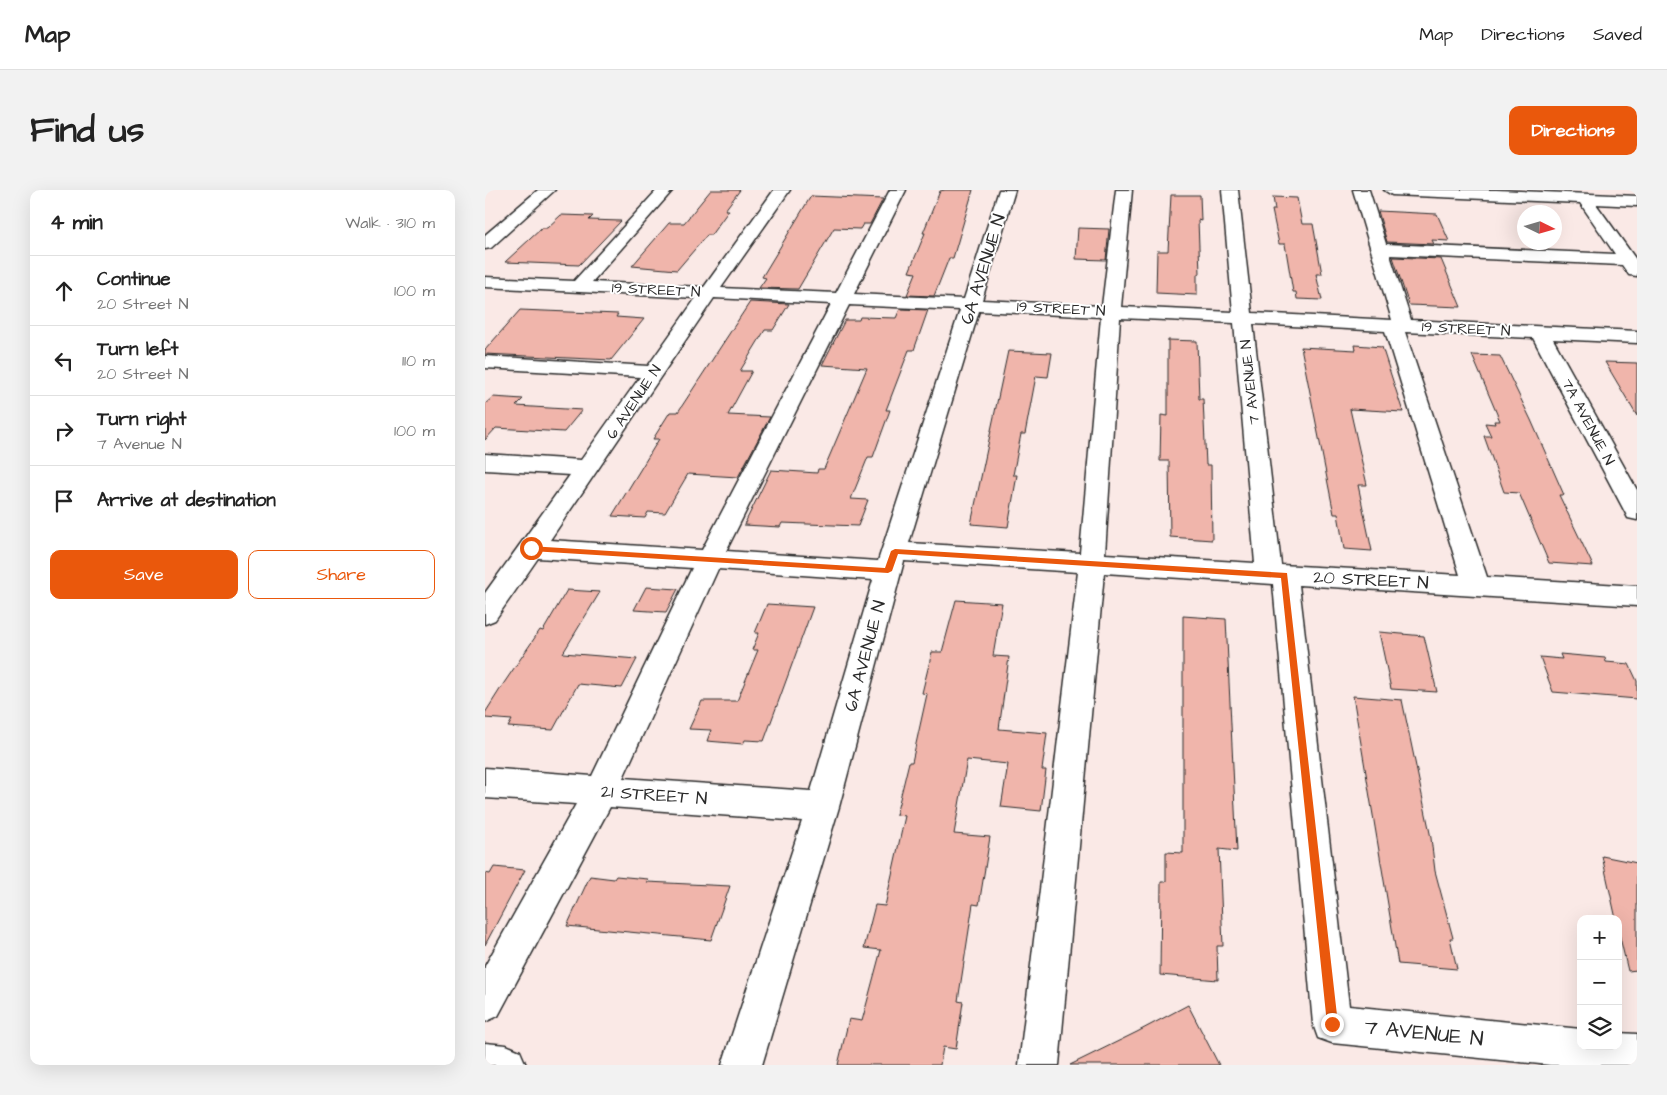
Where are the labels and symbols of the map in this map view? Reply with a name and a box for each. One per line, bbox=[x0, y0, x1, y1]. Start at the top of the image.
north arrow bbox=[1517, 205, 1562, 250]
street label: 6A AVENUE N bbox=[954, 211, 1012, 327]
street label: 19 STREET N bbox=[611, 277, 701, 303]
street label: 19 STREET N bbox=[1016, 296, 1106, 322]
street label: 19 STREET N bbox=[1421, 316, 1511, 342]
street label: 7 AVENUE N bbox=[1235, 339, 1265, 425]
street label: 6 AVENUE N bbox=[601, 361, 667, 443]
street label: 7A AVENUE N bbox=[1556, 375, 1620, 469]
route start bbox=[520, 537, 543, 560]
street label: 20 STREET N bbox=[1313, 564, 1429, 596]
street label: 6A AVENUE N bbox=[838, 598, 892, 714]
street label: 21 STREET N bbox=[600, 779, 708, 811]
street label: 7 AVENUE N bbox=[1363, 1012, 1485, 1054]
route end bbox=[1321, 1013, 1344, 1036]

